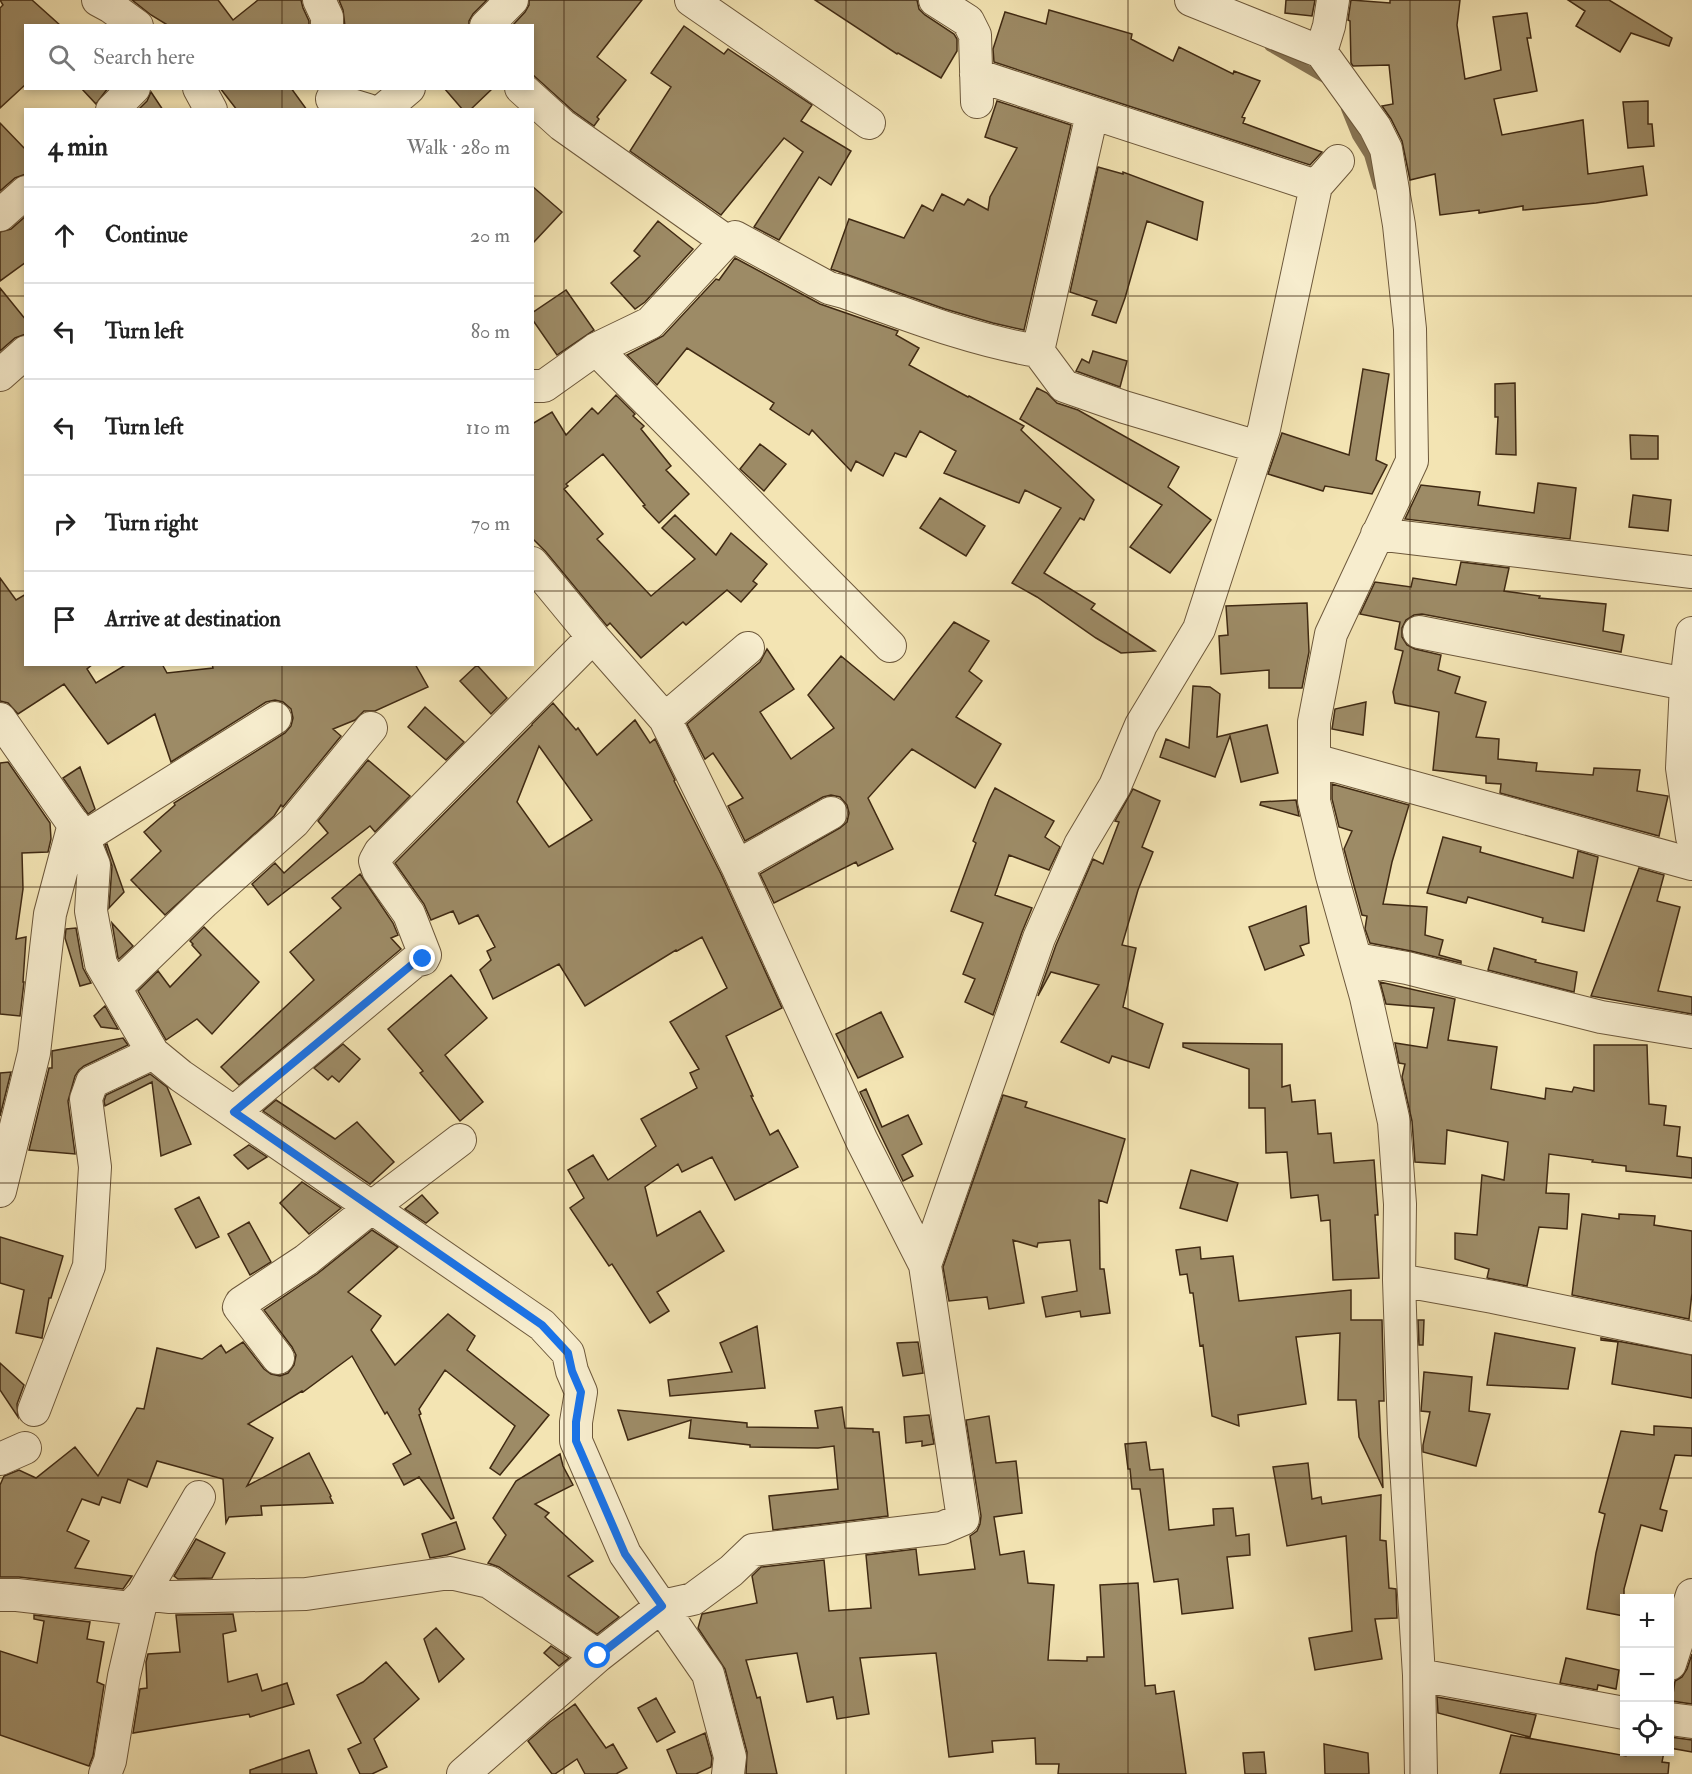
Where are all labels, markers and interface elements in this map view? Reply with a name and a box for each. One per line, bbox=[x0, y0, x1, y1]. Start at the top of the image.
search box bbox=[24, 24, 534, 90]
icon: search bbox=[45, 41, 78, 74]
text: Search here bbox=[93, 43, 195, 71]
text: 4 min bbox=[48, 131, 108, 163]
text: Walk · 280 m bbox=[407, 135, 510, 160]
icon: ahead bbox=[48, 219, 81, 252]
text: Continue bbox=[105, 221, 188, 249]
text: 20 m bbox=[470, 223, 510, 248]
icon: left bbox=[48, 315, 81, 348]
text: Turn left bbox=[105, 317, 184, 345]
text: 80 m bbox=[471, 319, 510, 344]
icon: left bbox=[48, 411, 81, 444]
text: Turn left bbox=[105, 413, 184, 441]
text: 110 m bbox=[466, 415, 510, 440]
icon: right bbox=[48, 507, 81, 540]
text: Turn right bbox=[105, 509, 198, 537]
text: 70 m bbox=[471, 511, 510, 536]
icon: arrive bbox=[48, 603, 81, 636]
text: Arrive at destination bbox=[105, 605, 281, 633]
route end bbox=[409, 945, 435, 971]
map controls bbox=[1620, 1594, 1674, 1756]
button: + bbox=[1620, 1594, 1674, 1648]
route start bbox=[584, 1642, 610, 1668]
button: − bbox=[1620, 1648, 1674, 1702]
button: locate bbox=[1620, 1702, 1674, 1756]

